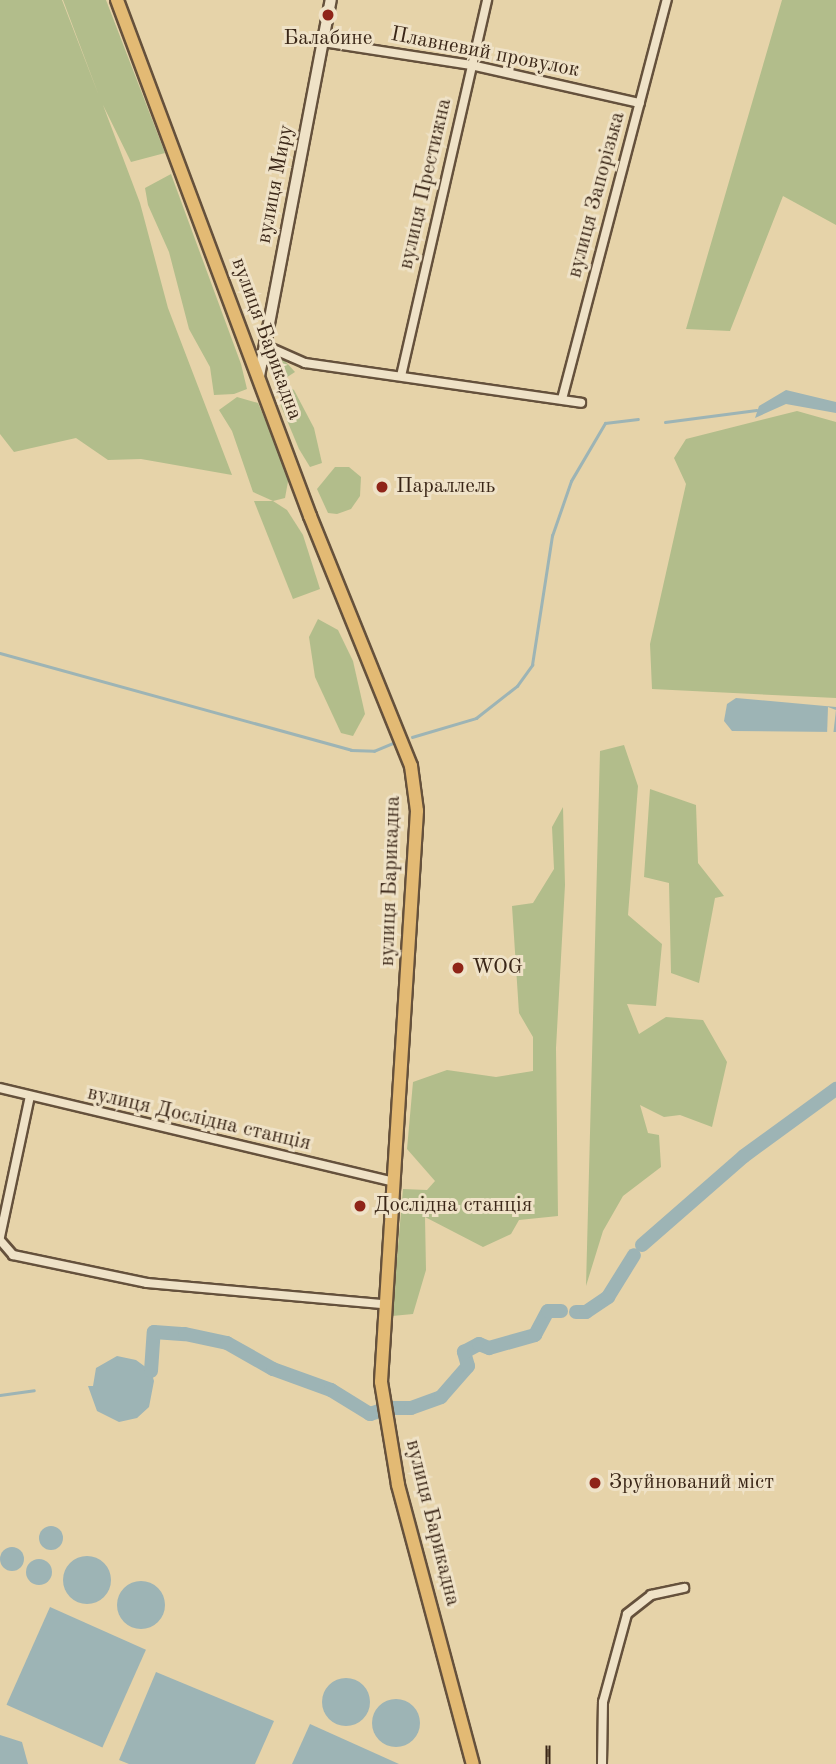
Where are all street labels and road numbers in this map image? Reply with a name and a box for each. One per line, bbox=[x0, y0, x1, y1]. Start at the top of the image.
street label: Плавневий провулок bbox=[389, 22, 581, 84]
street label: вулиця Престижна bbox=[394, 96, 458, 272]
street label: вулиця Запорізька bbox=[563, 109, 631, 281]
street label: вулиця Миру bbox=[252, 122, 300, 246]
street label: вулиця Барикадна bbox=[225, 254, 307, 424]
street label: вулиця Барикадна bbox=[375, 795, 407, 967]
street label: вулиця Дослідна станція bbox=[85, 1081, 313, 1157]
street label: вулиця Барикадна bbox=[399, 1437, 465, 1609]

